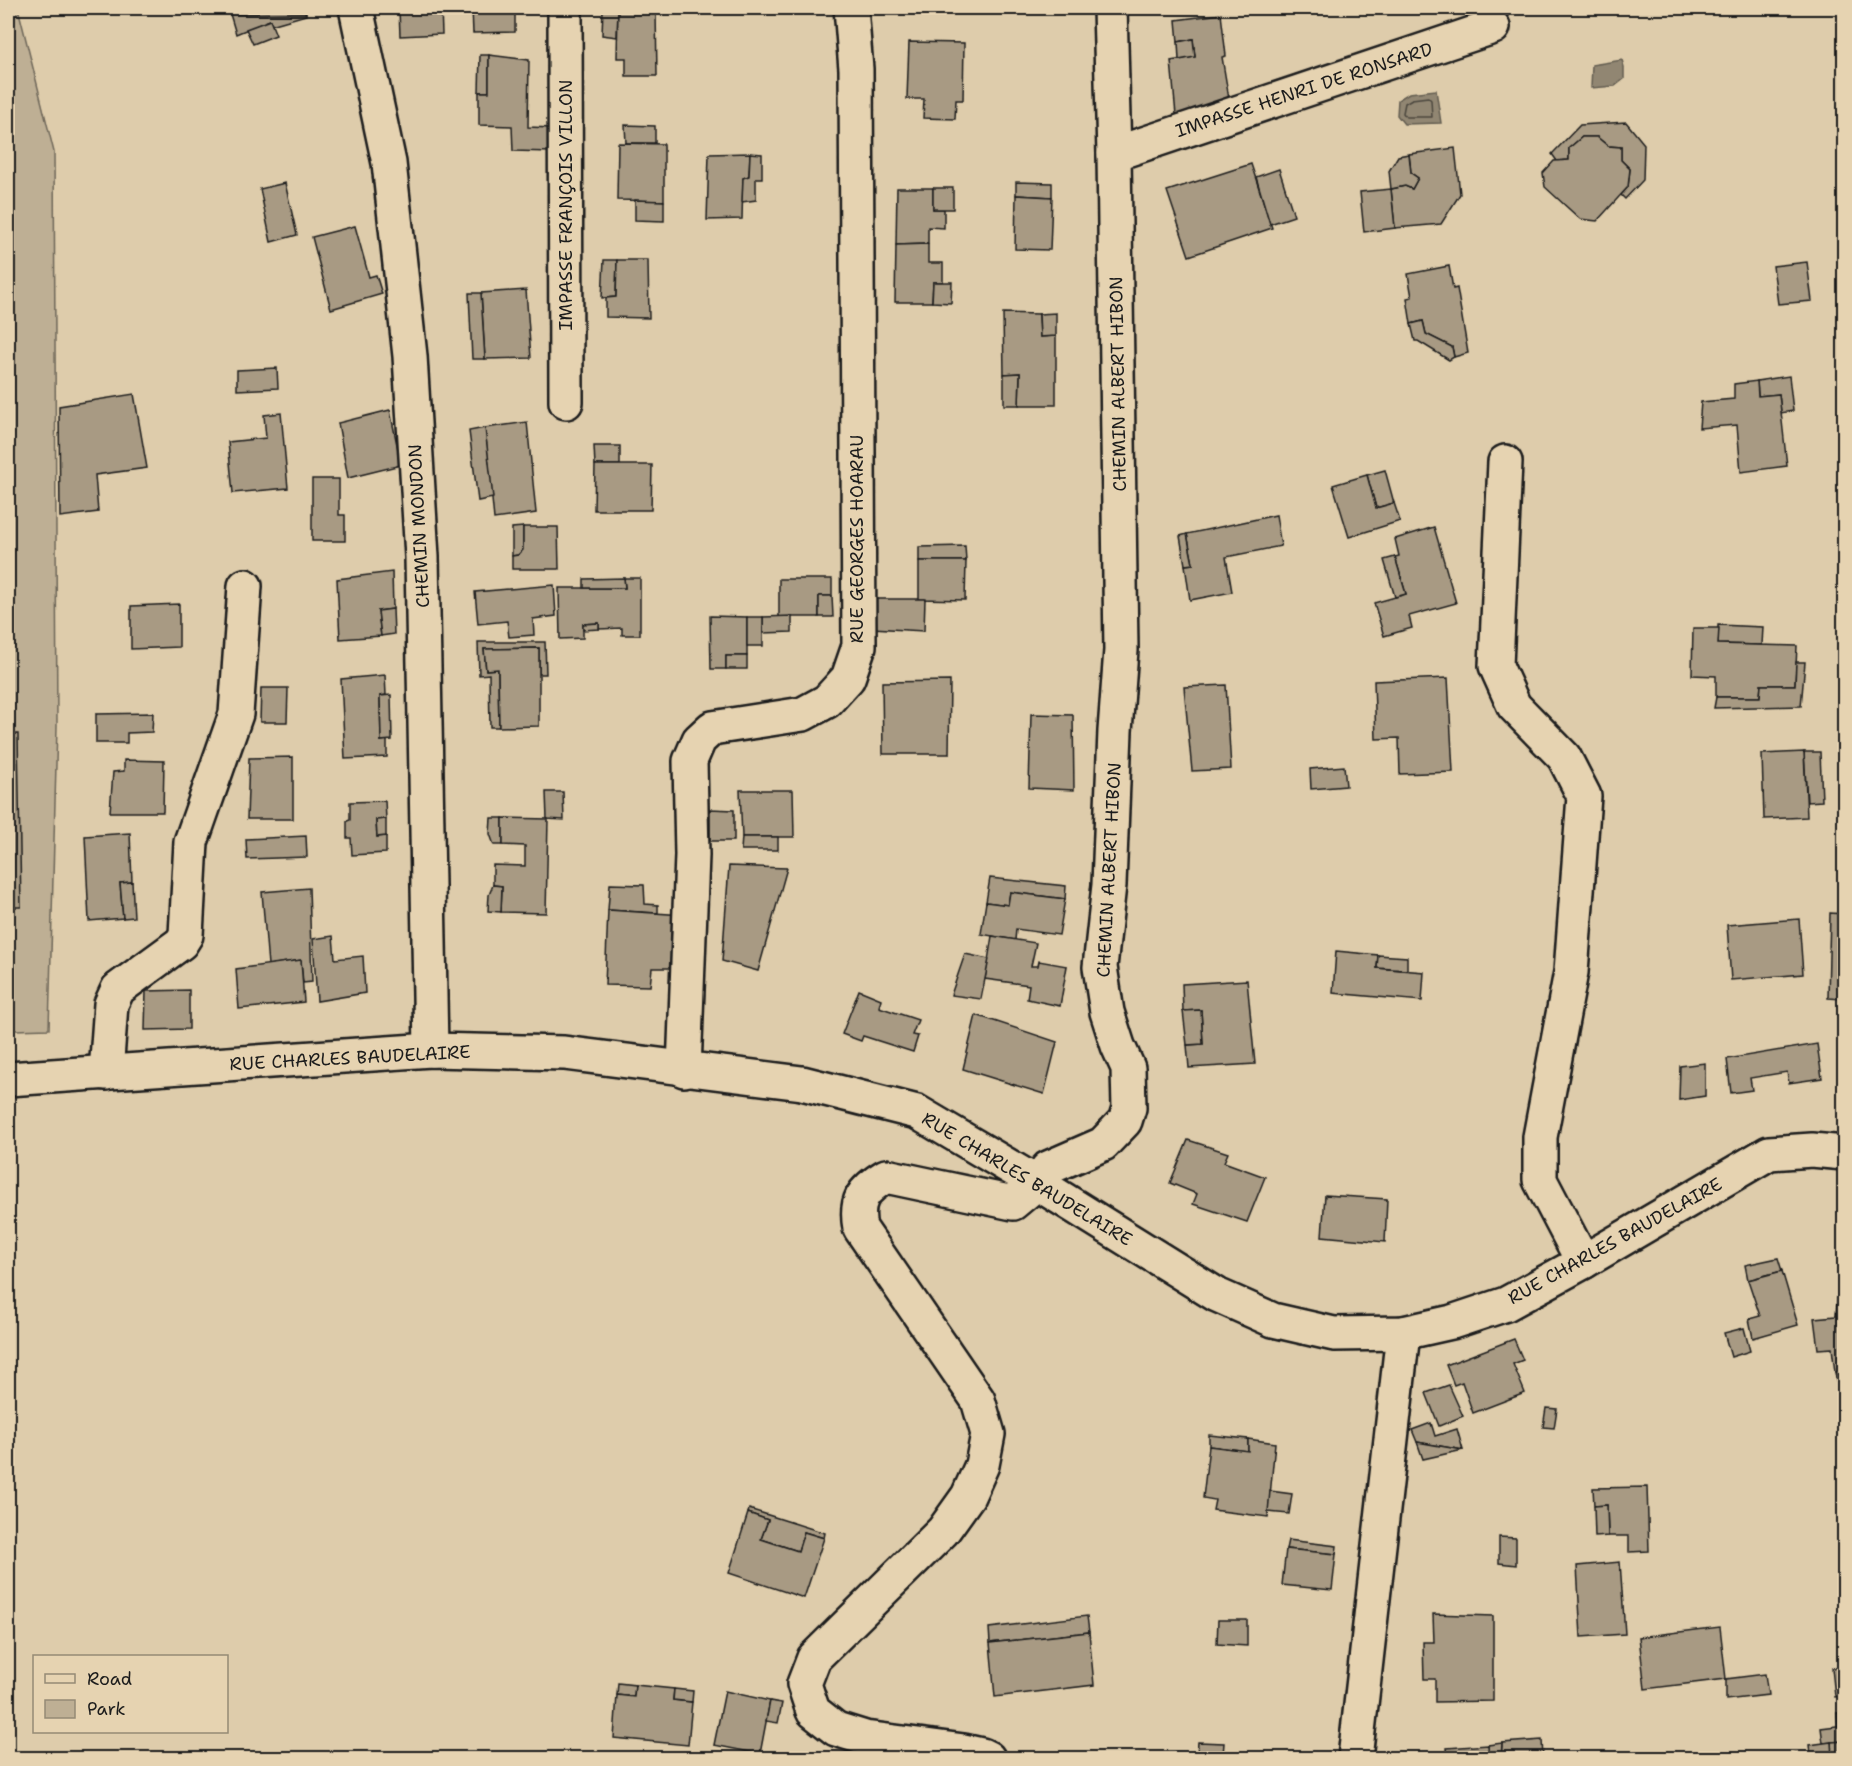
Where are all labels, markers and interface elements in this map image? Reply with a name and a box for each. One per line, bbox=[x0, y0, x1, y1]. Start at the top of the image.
street label: IMPASSE HENRI DE RONSARD bbox=[1172, 37, 1436, 143]
street label: IMPASSE FRANÇOIS VILLON bbox=[554, 79, 578, 331]
street label: CHEMIN ALBERT HIBON bbox=[1104, 276, 1132, 492]
street label: RUE GEORGES HOARAU bbox=[845, 435, 869, 643]
street label: CHEMIN MONDON bbox=[403, 444, 435, 608]
street label: CHEMIN ALBERT HIBON bbox=[1091, 762, 1127, 978]
street label: RUE CHARLES BAUDELAIRE bbox=[229, 1040, 471, 1076]
street label: RUE CHARLES BAUDELAIRE bbox=[917, 1107, 1137, 1251]
street label: RUE CHARLES BAUDELAIRE bbox=[1504, 1172, 1726, 1310]
legend bbox=[33, 1655, 228, 1733]
text: Road bbox=[87, 1667, 132, 1691]
text: Park bbox=[87, 1697, 126, 1721]

